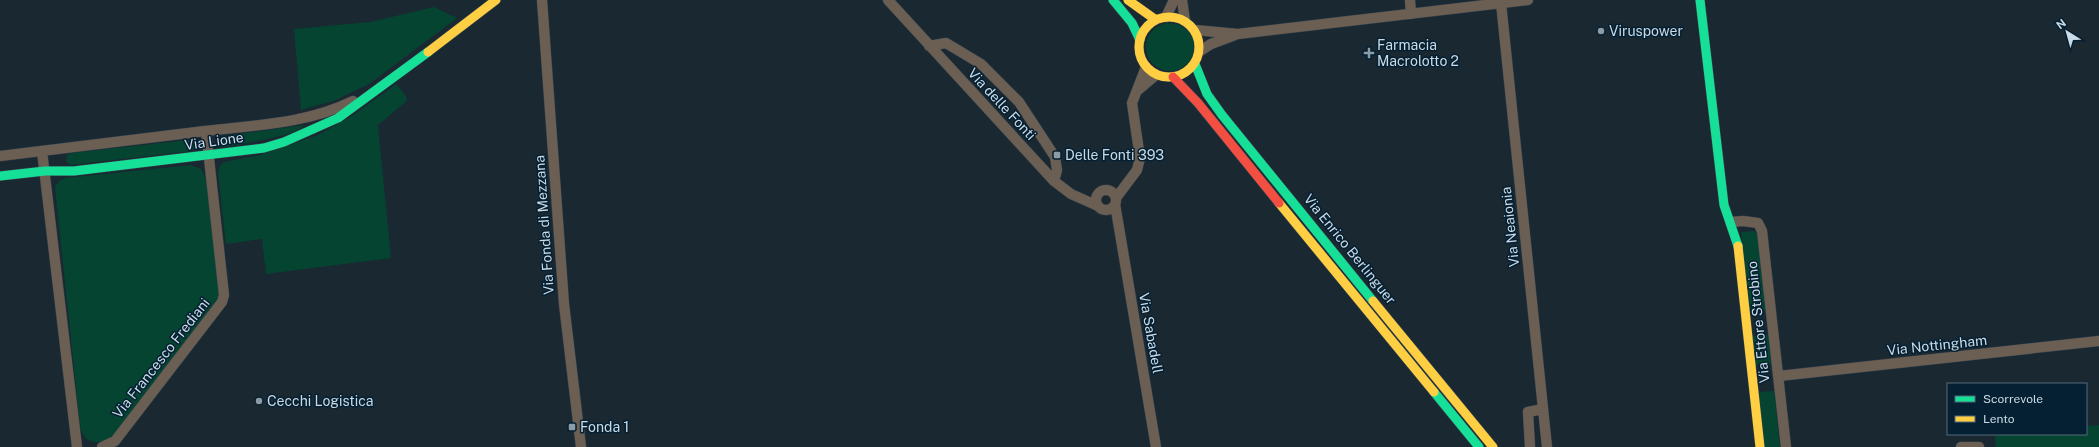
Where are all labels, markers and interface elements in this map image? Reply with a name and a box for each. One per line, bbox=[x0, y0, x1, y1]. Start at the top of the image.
north arrow bbox=[2047, 12, 2087, 52]
text: N bbox=[2054, 17, 2068, 31]
place label: Viruspower bbox=[1609, 23, 1683, 39]
marker: Viruspower bbox=[1596, 26, 1606, 36]
place label: Farmacia Macrolotto 2 bbox=[1377, 37, 1459, 69]
marker: Farmacia Macrolotto 2 bbox=[1364, 48, 1374, 58]
street label: Via delle Fonti bbox=[965, 65, 1039, 143]
street label: Via Lione bbox=[183, 129, 245, 153]
place label: Delle Fonti 393 bbox=[1065, 147, 1164, 163]
marker: Delle Fonti 393 bbox=[1052, 150, 1062, 160]
street label: Via Fonda di Mezzana bbox=[531, 155, 557, 295]
street label: Via Neaionia bbox=[1498, 186, 1522, 268]
street label: Via Enrico Berlinguer bbox=[1301, 191, 1399, 307]
street label: Via Ettore Strobino bbox=[1744, 260, 1772, 384]
street label: Via Sabadell bbox=[1136, 291, 1166, 375]
street label: Via Francesco Frediani bbox=[109, 295, 213, 421]
street label: Via Nottingham bbox=[1886, 332, 1988, 358]
legend bbox=[1947, 383, 2087, 435]
text: Scorrevole bbox=[1983, 392, 2043, 406]
place label: Cecchi Logistica bbox=[267, 393, 374, 409]
marker: Cecchi Logistica bbox=[254, 396, 264, 406]
text: Lento bbox=[1983, 412, 2015, 426]
place label: Fonda 1 bbox=[580, 419, 629, 435]
marker: Fonda 1 bbox=[567, 422, 577, 432]

